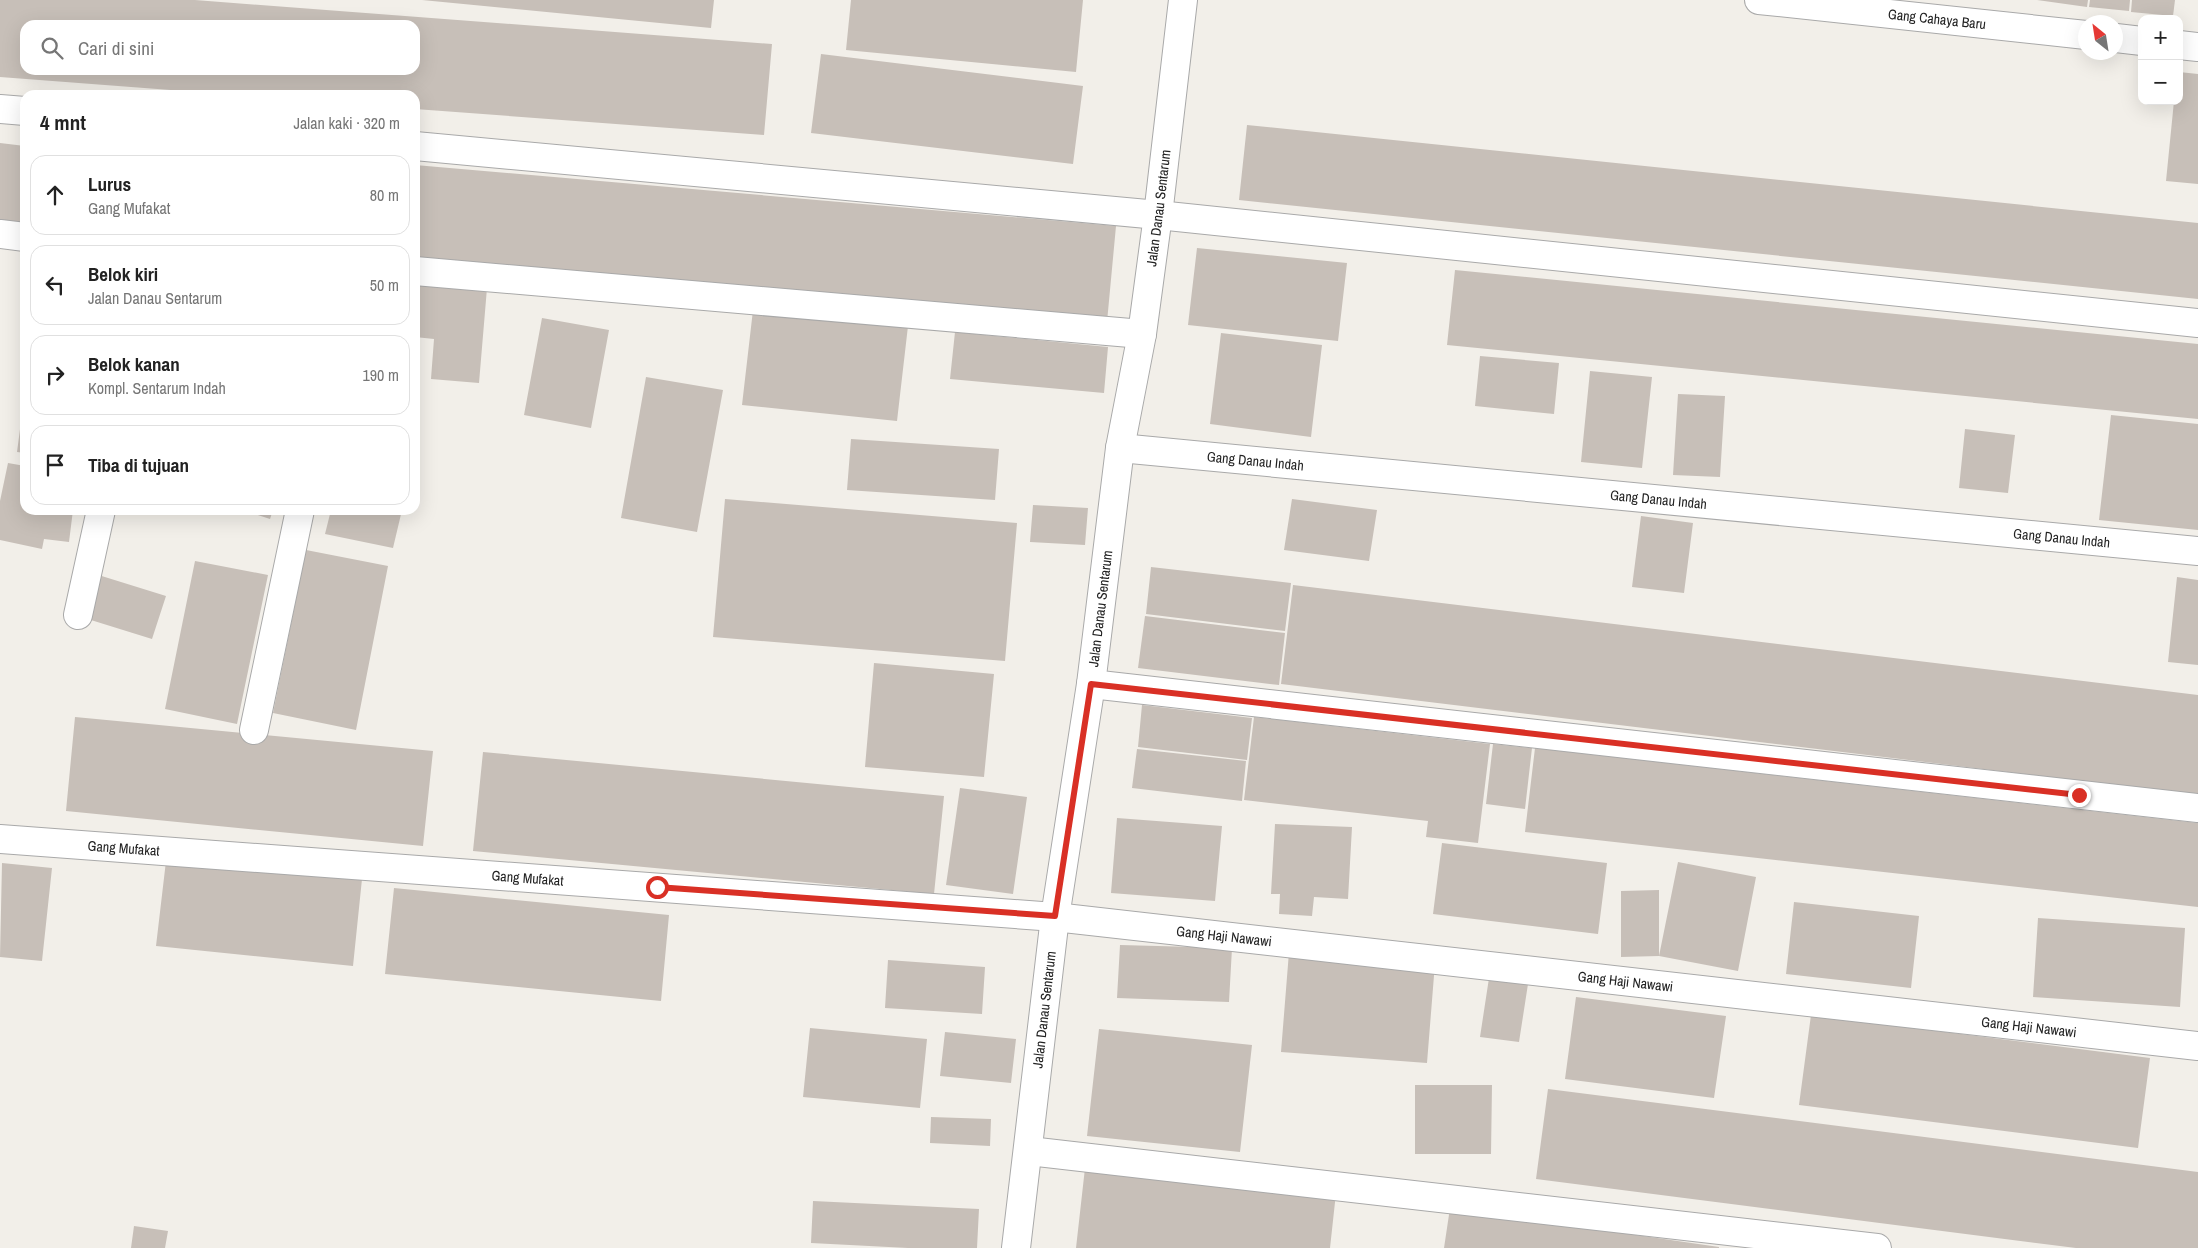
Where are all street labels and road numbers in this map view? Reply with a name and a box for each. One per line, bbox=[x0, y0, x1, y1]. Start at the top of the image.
street label: Gang Cahaya Baru bbox=[1887, 5, 1987, 33]
street label: Jalan Danau Sentarum bbox=[1142, 149, 1175, 268]
street label: Gang Danau Indah bbox=[1206, 447, 1305, 475]
street label: Gang Danau Indah bbox=[1609, 486, 1708, 513]
street label: Gang Danau Indah bbox=[2013, 524, 2111, 552]
street label: Jalan Danau Sentarum bbox=[1084, 549, 1116, 668]
street label: Gang Mufakat bbox=[87, 837, 160, 860]
street label: Gang Mufakat bbox=[491, 866, 564, 890]
street label: Gang Haji Nawawi bbox=[1175, 922, 1273, 950]
street label: Jalan Danau Sentarum bbox=[1028, 950, 1060, 1069]
street label: Gang Haji Nawawi bbox=[1577, 967, 1674, 996]
street label: Gang Haji Nawawi bbox=[1980, 1013, 2078, 1041]

